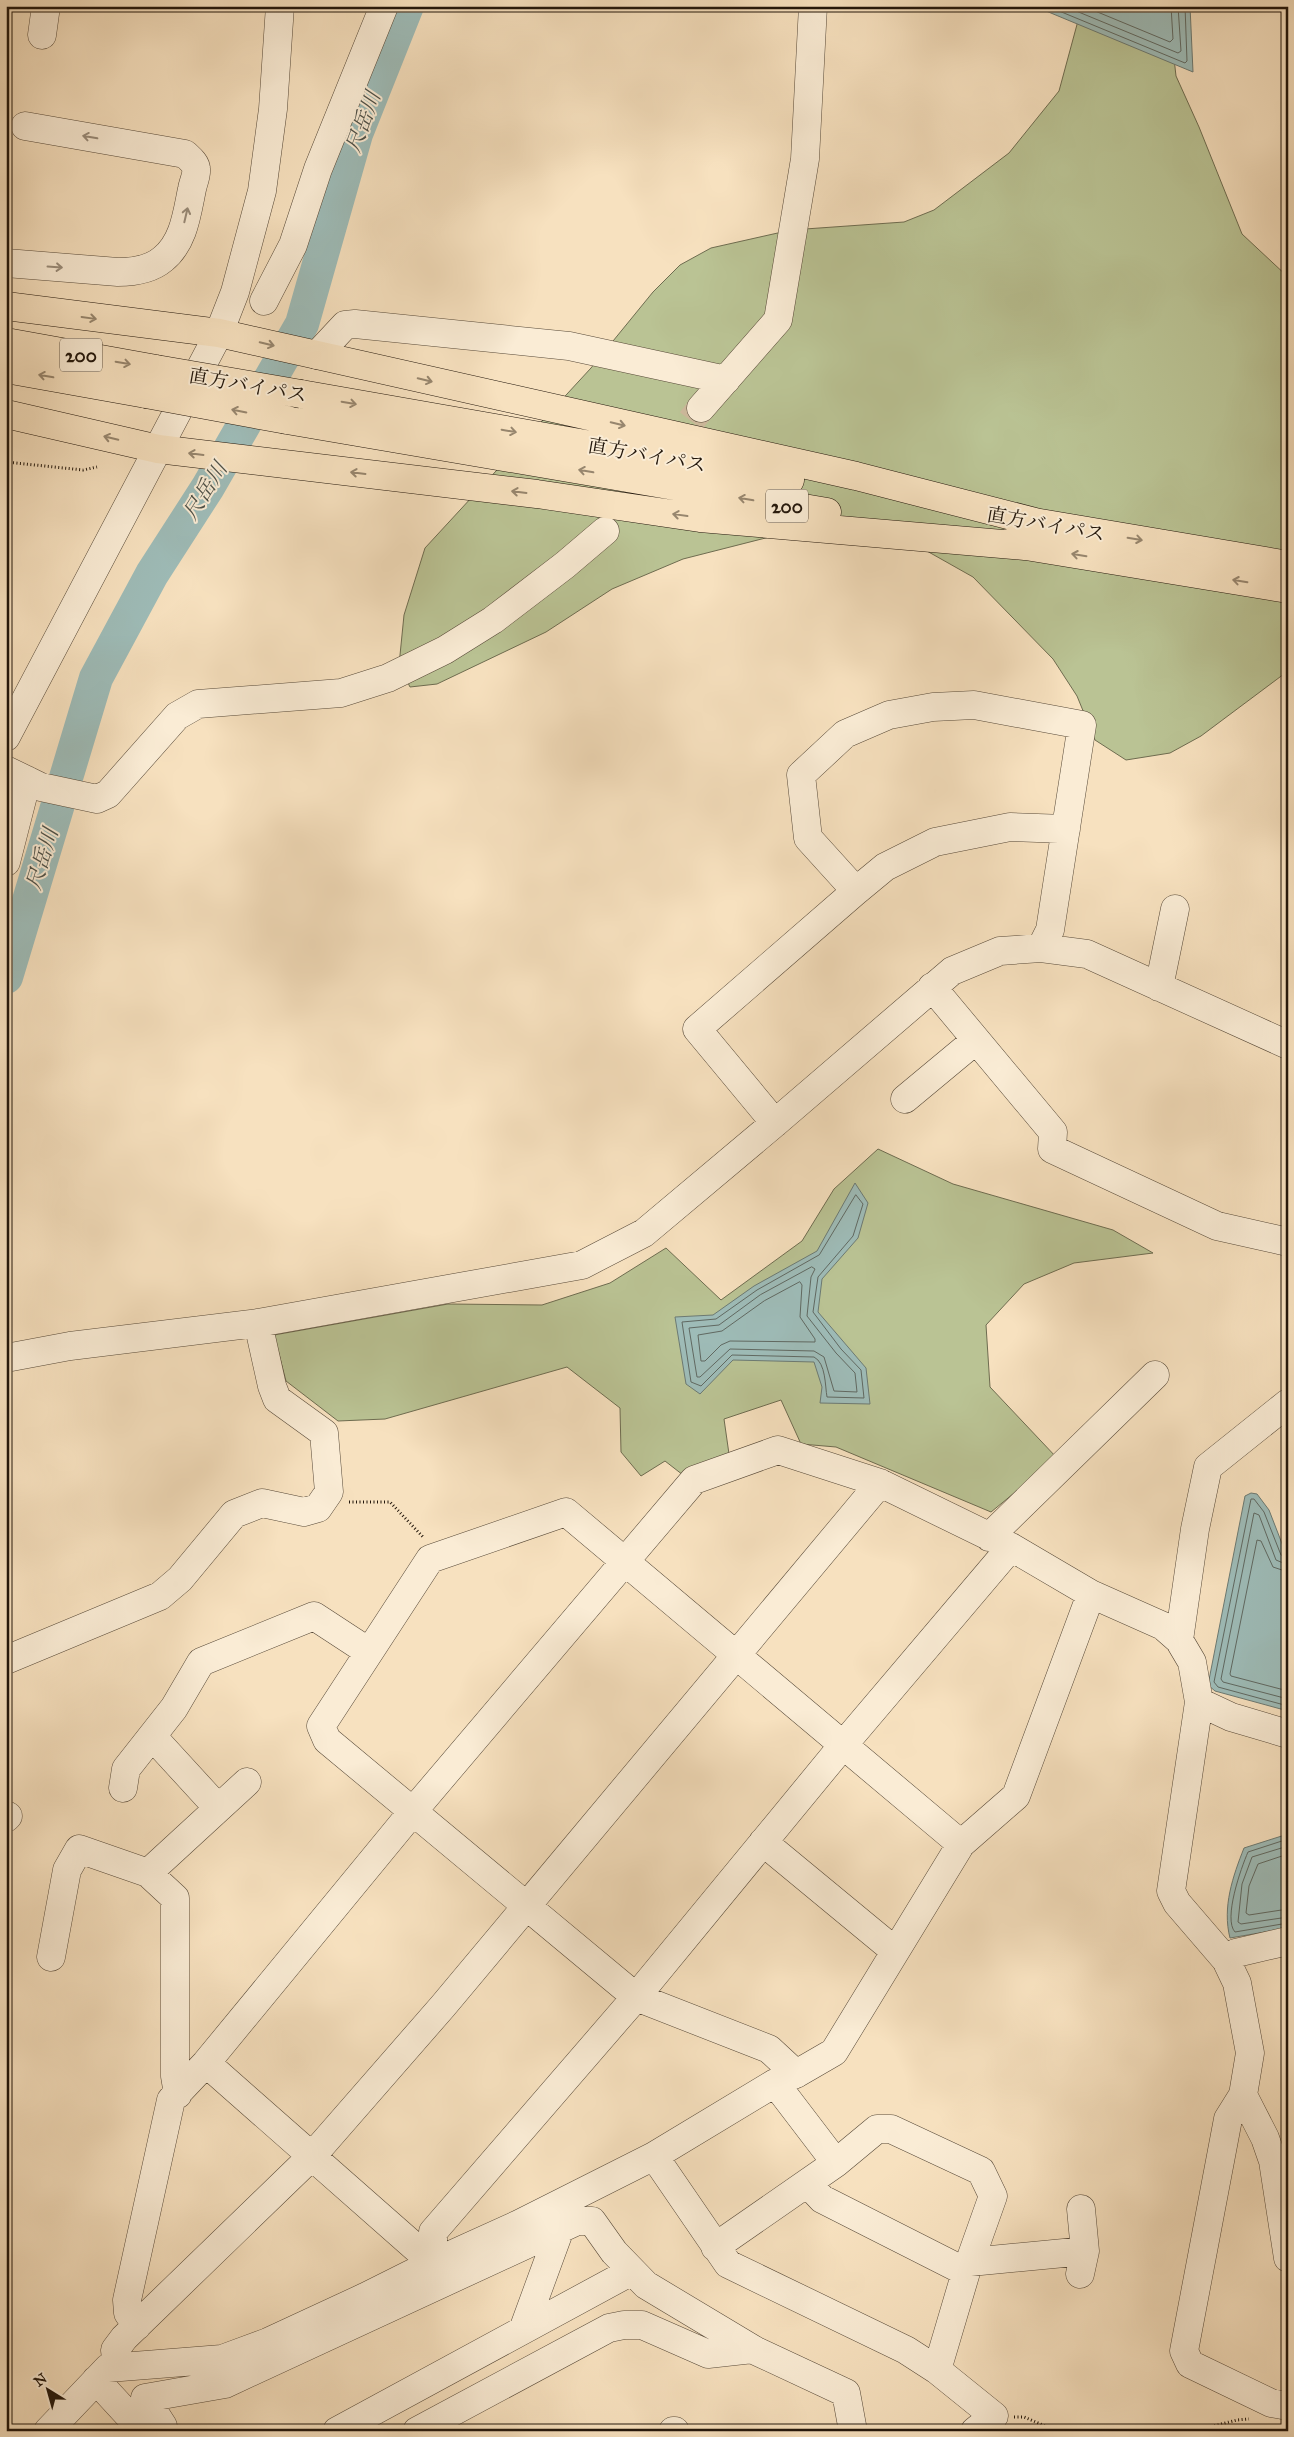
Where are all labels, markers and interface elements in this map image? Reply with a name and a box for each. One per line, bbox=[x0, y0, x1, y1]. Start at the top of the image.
water label: 尺岳川 bbox=[340, 86, 387, 156]
one-way arrow bbox=[82, 132, 98, 142]
one-way arrow bbox=[182, 207, 191, 223]
one-way arrow bbox=[47, 263, 63, 272]
one-way arrow bbox=[81, 313, 97, 323]
road number: 200 bbox=[60, 338, 102, 372]
one-way arrow bbox=[258, 340, 274, 349]
one-way arrow bbox=[115, 358, 131, 368]
street label: 直方バイパス bbox=[187, 363, 309, 407]
one-way arrow bbox=[38, 371, 54, 381]
one-way arrow bbox=[417, 376, 433, 385]
one-way arrow bbox=[341, 398, 357, 408]
one-way arrow bbox=[232, 406, 248, 416]
one-way arrow bbox=[609, 420, 625, 429]
one-way arrow bbox=[501, 426, 517, 436]
one-way arrow bbox=[103, 433, 119, 442]
street label: 直方バイパス bbox=[586, 433, 708, 477]
one-way arrow bbox=[189, 449, 205, 459]
water label: 尺岳川 bbox=[177, 456, 234, 525]
one-way arrow bbox=[579, 466, 595, 476]
one-way arrow bbox=[350, 468, 366, 478]
one-way arrow bbox=[511, 487, 527, 497]
road number: 200 bbox=[766, 490, 808, 522]
one-way arrow bbox=[739, 493, 755, 503]
street label: 直方バイパス bbox=[985, 502, 1107, 546]
one-way arrow bbox=[672, 509, 688, 519]
one-way arrow bbox=[1127, 534, 1143, 544]
one-way arrow bbox=[1072, 549, 1088, 559]
one-way arrow bbox=[1232, 575, 1248, 585]
water label: 尺岳川 bbox=[20, 823, 64, 893]
north arrow bbox=[22, 2364, 72, 2414]
text: N bbox=[31, 2370, 50, 2390]

